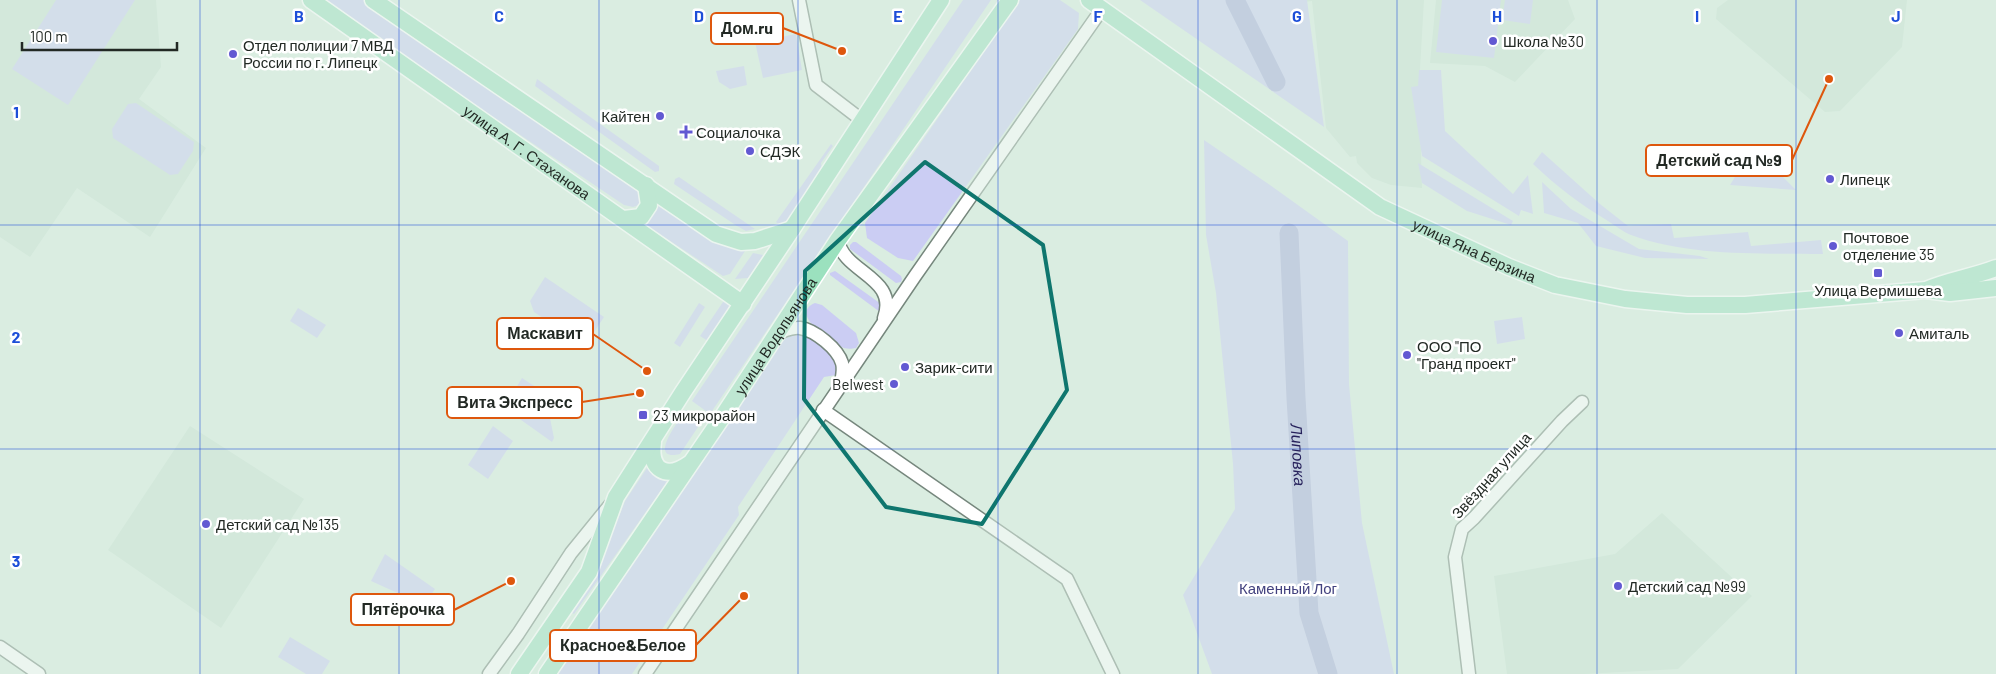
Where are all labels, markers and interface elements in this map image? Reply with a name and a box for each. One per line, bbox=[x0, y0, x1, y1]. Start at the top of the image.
text: B bbox=[294, 6, 304, 25]
text: C bbox=[494, 6, 504, 25]
text: D bbox=[694, 6, 704, 25]
text: E bbox=[893, 6, 903, 25]
text: F bbox=[1094, 6, 1103, 25]
text: G bbox=[1292, 6, 1302, 25]
text: H bbox=[1492, 6, 1502, 25]
text: I bbox=[1695, 6, 1699, 25]
text: J bbox=[1891, 6, 1901, 25]
callout: Дом.ru bbox=[711, 13, 783, 44]
text: Дом.ru bbox=[721, 18, 773, 37]
scale bar bbox=[22, 20, 178, 52]
text: 100 m bbox=[30, 27, 68, 45]
place label: Школа №30 bbox=[1503, 32, 1584, 50]
marker: Школа №30 bbox=[1487, 35, 1499, 47]
place label: Отдел полиции 7 МВД России по г. Липецк bbox=[243, 36, 393, 71]
marker: Отдел полиции 7 МВД России по г. Липецк bbox=[227, 48, 239, 60]
street label: улица А. Г. Стаханова bbox=[460, 101, 594, 203]
text: 1 bbox=[13, 102, 19, 121]
place label: Кайтен bbox=[601, 107, 650, 125]
marker: Кайтен bbox=[654, 110, 666, 122]
place label: Социалочка bbox=[696, 123, 781, 141]
marker: Социалочка bbox=[680, 126, 692, 138]
place label: СДЭК bbox=[760, 142, 800, 160]
marker: СДЭК bbox=[744, 145, 756, 157]
callout: Детский сад №9 bbox=[1646, 145, 1792, 176]
text: Детский сад №9 bbox=[1656, 150, 1782, 169]
place label: Липецк bbox=[1840, 170, 1890, 188]
marker: Липецк bbox=[1824, 173, 1836, 185]
street label: улица Яна Берзина bbox=[1410, 215, 1539, 286]
place label: Почтовое отделение 35 bbox=[1843, 228, 1935, 263]
marker: Почтовое отделение 35 bbox=[1827, 240, 1839, 252]
marker: Улица Вермишева bbox=[1872, 267, 1884, 279]
street label: улица Водопьянова bbox=[731, 273, 821, 398]
place label: Улица Вермишева bbox=[1814, 281, 1942, 299]
callout: Маскавит bbox=[497, 318, 593, 349]
text: Маскавит bbox=[507, 323, 583, 342]
place label: Амиталь bbox=[1909, 324, 1969, 342]
text: 2 bbox=[12, 327, 21, 346]
marker: Амиталь bbox=[1893, 327, 1905, 339]
place label: ООО "ПО "Гранд проект" bbox=[1417, 337, 1516, 372]
marker: ООО "ПО "Гранд проект" bbox=[1401, 349, 1413, 361]
place label: Зарик-сити bbox=[915, 358, 993, 376]
marker: Зарик-сити bbox=[899, 361, 911, 373]
place label: Belwest bbox=[832, 375, 884, 393]
marker: Belwest bbox=[888, 378, 900, 390]
callout: Вита Экспресс bbox=[447, 387, 582, 418]
text: Вита Экспресс bbox=[457, 392, 573, 411]
place label: 23 микрорайон bbox=[653, 406, 755, 424]
marker: 23 микрорайон bbox=[637, 409, 649, 421]
water label: Липовка bbox=[1288, 422, 1311, 487]
street label: Звёздная улица bbox=[1448, 428, 1535, 522]
place label: Детский сад №135 bbox=[216, 515, 339, 533]
marker: Детский сад №135 bbox=[200, 518, 212, 530]
text: 3 bbox=[12, 551, 20, 570]
place label: Детский сад №99 bbox=[1628, 577, 1746, 595]
park label: Каменный Лог bbox=[1239, 579, 1338, 597]
marker: Детский сад №99 bbox=[1612, 580, 1624, 592]
callout: Пятёрочка bbox=[351, 594, 454, 625]
text: Пятёрочка bbox=[362, 599, 445, 618]
callout: Красное&Белое bbox=[550, 630, 696, 661]
text: Красное&Белое bbox=[560, 635, 686, 654]

